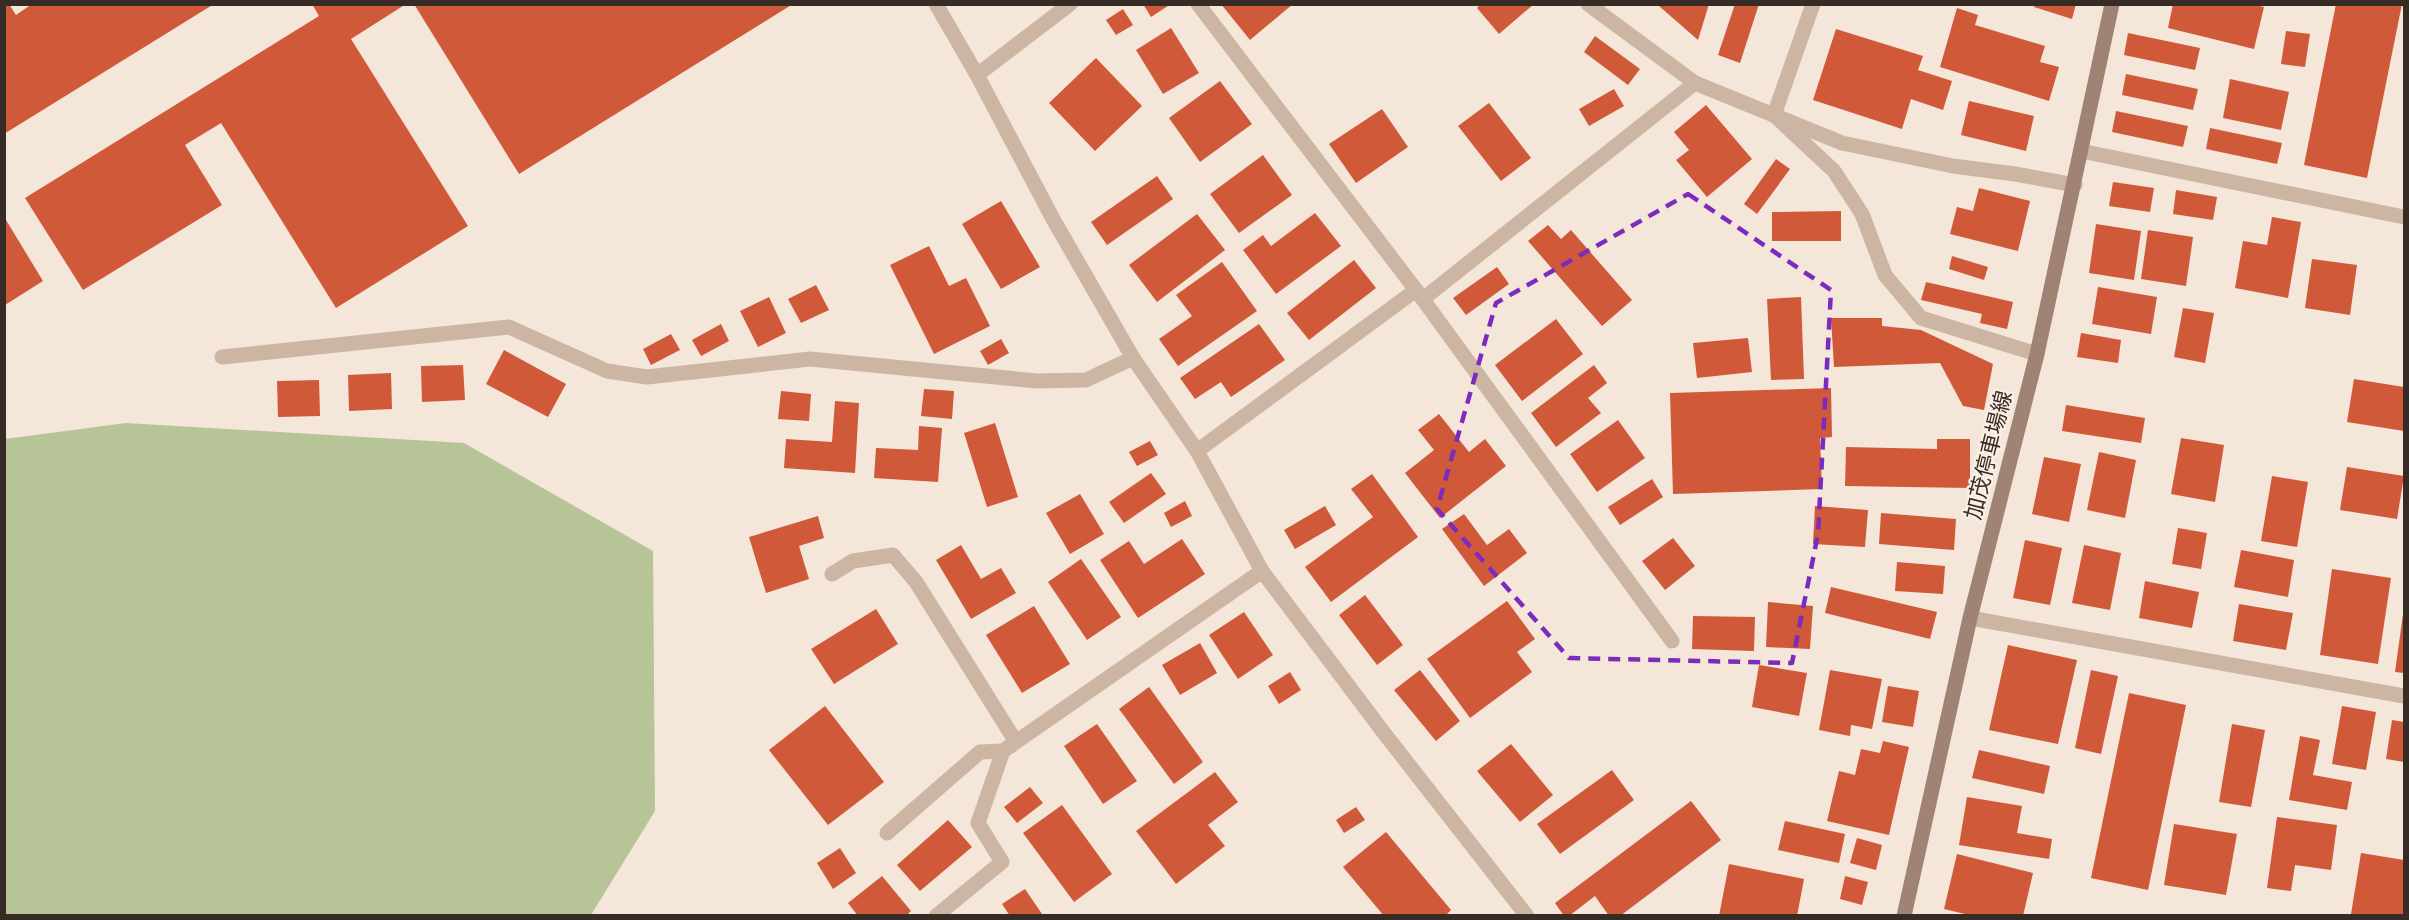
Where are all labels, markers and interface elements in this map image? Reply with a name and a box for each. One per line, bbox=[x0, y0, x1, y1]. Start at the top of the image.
street label: 加茂停車場線 bbox=[1958, 388, 2018, 522]

